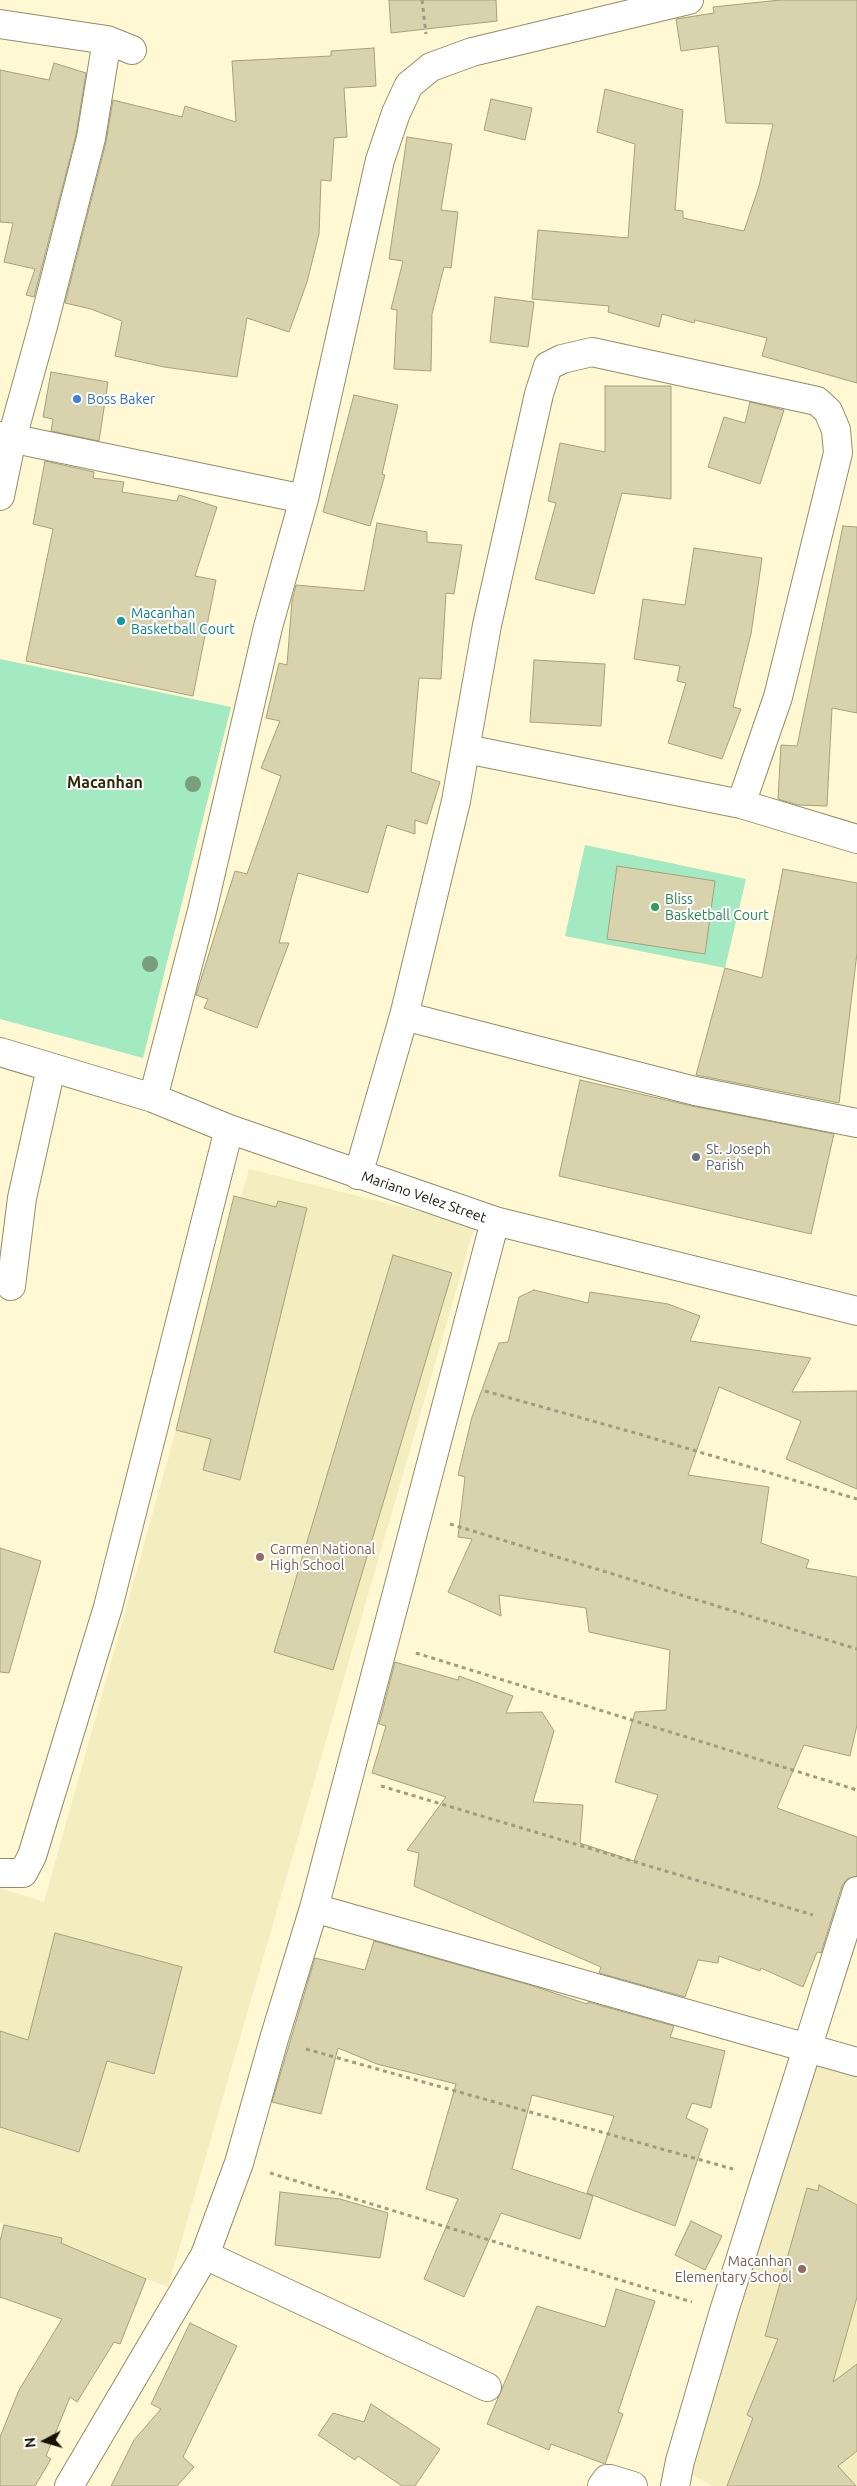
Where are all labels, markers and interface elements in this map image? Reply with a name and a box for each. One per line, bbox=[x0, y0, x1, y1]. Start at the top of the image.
place label: Boss Baker bbox=[87, 391, 155, 407]
marker: Boss Baker bbox=[71, 393, 83, 405]
place label: Macanhan Basketball Court bbox=[131, 605, 235, 638]
marker: Macanhan Basketball Court bbox=[115, 615, 127, 627]
district label: Macanhan bbox=[67, 773, 143, 793]
place label: Bliss Basketball Court bbox=[665, 891, 769, 924]
marker: Bliss Basketball Court bbox=[649, 901, 661, 913]
place label: St. Joseph Parish bbox=[706, 1141, 771, 1174]
marker: St. Joseph Parish bbox=[690, 1151, 702, 1163]
street label: Mariano Velez Street bbox=[359, 1168, 489, 1226]
place label: Carmen National High School bbox=[270, 1541, 375, 1574]
marker: Carmen National High School bbox=[254, 1551, 266, 1563]
place label: Macanhan Elementary School bbox=[675, 2253, 792, 2286]
marker: Macanhan Elementary School bbox=[796, 2263, 808, 2275]
north arrow bbox=[20, 2416, 70, 2466]
text: N bbox=[22, 2437, 39, 2449]

